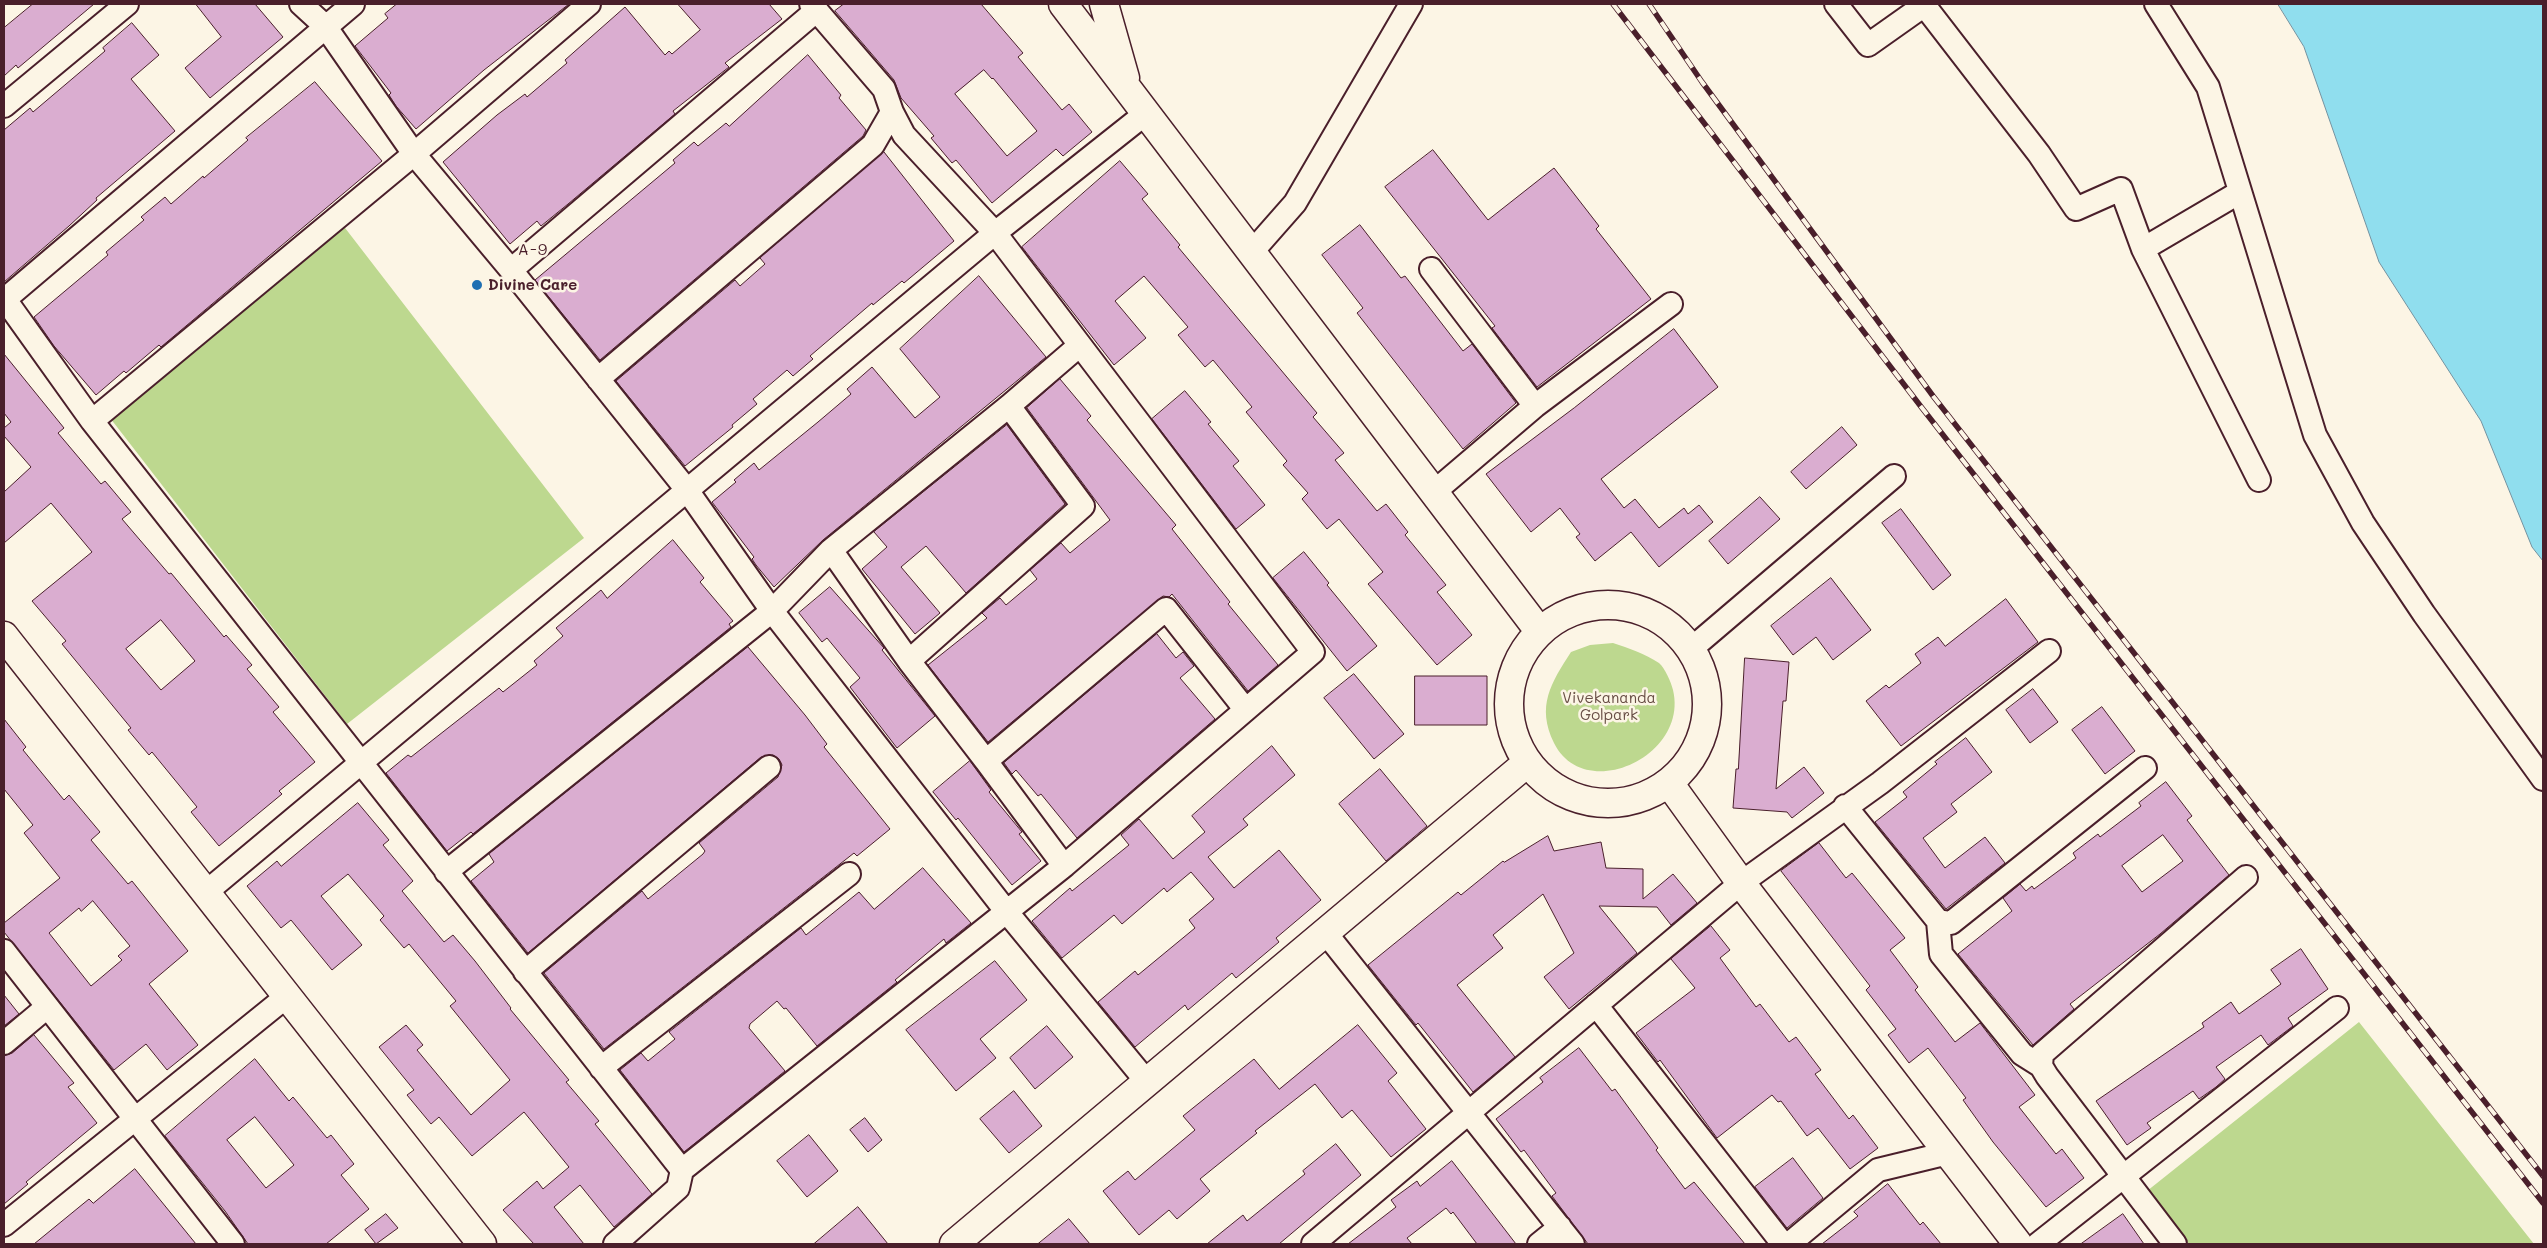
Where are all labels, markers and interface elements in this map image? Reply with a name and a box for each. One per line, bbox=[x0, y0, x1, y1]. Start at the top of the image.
district label: A-9 bbox=[517, 240, 549, 260]
place label: Divine Care bbox=[488, 276, 577, 294]
marker: Divine Care bbox=[470, 278, 484, 292]
park label: Vivekananda Golpark bbox=[1562, 689, 1656, 724]

